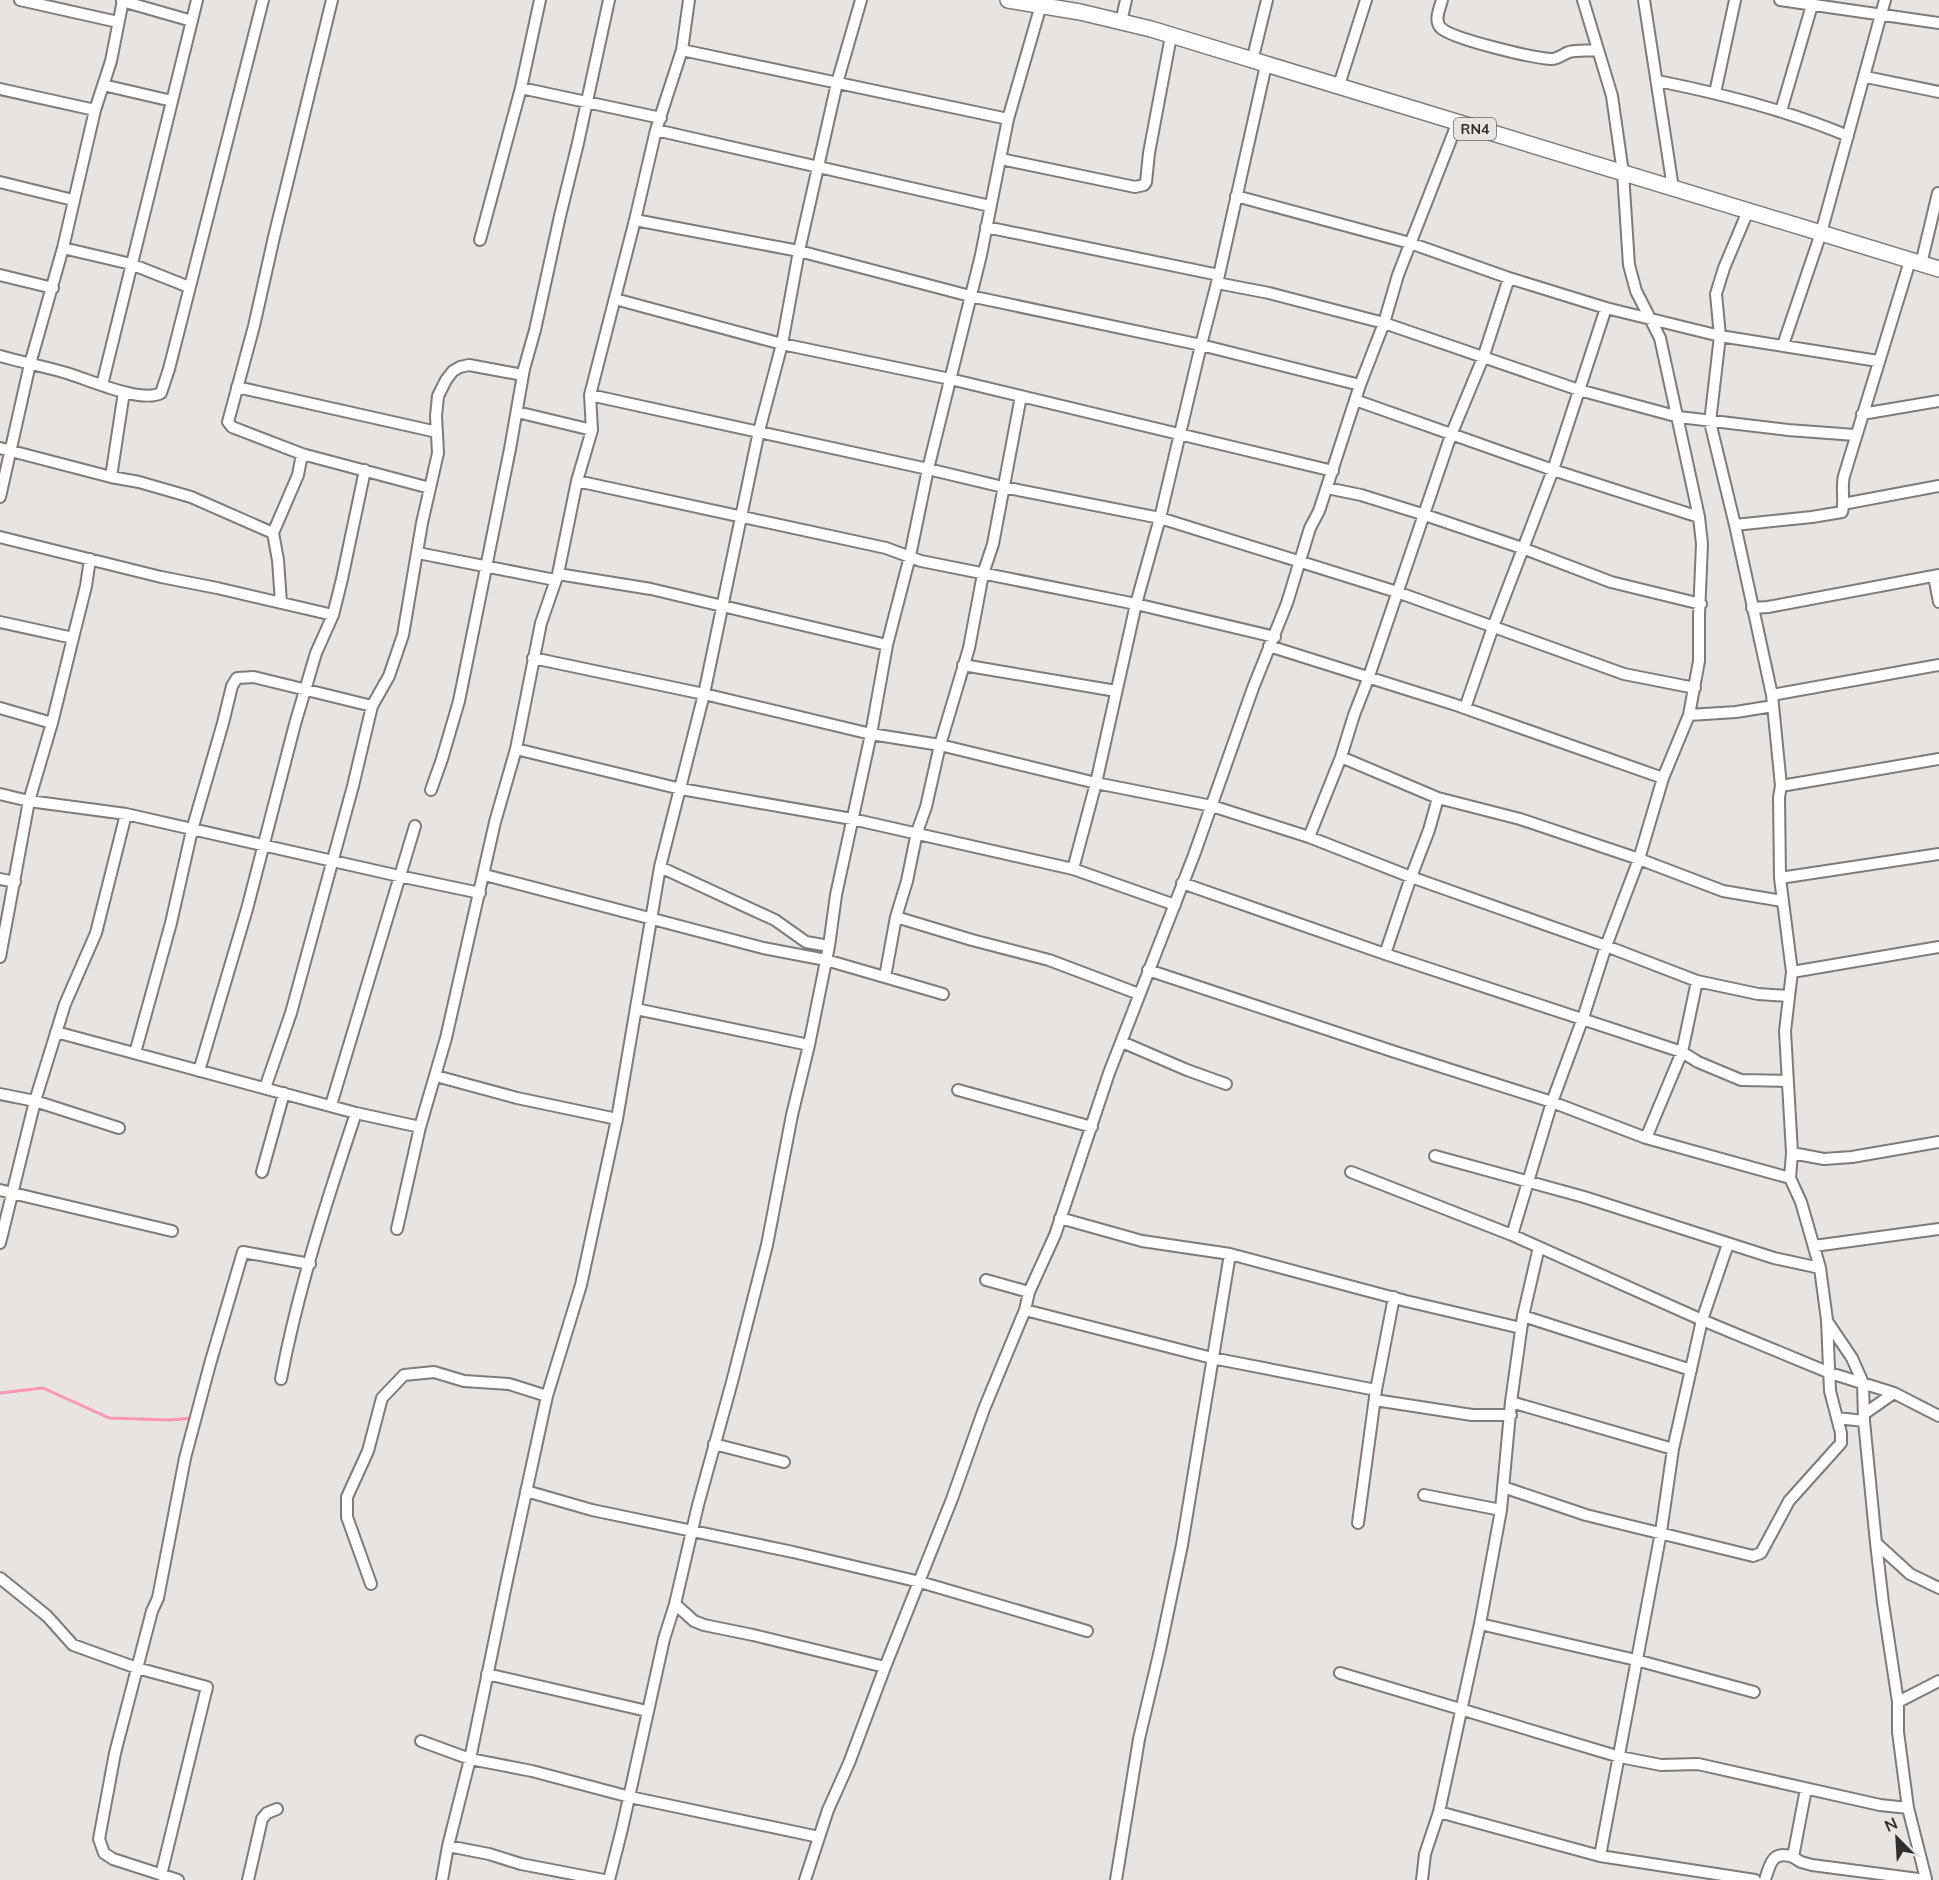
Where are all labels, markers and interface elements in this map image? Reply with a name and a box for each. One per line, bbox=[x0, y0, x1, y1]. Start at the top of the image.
road number: RN4 bbox=[1454, 118, 1496, 140]
north arrow bbox=[1867, 1808, 1927, 1868]
text: N bbox=[1881, 1813, 1900, 1836]

